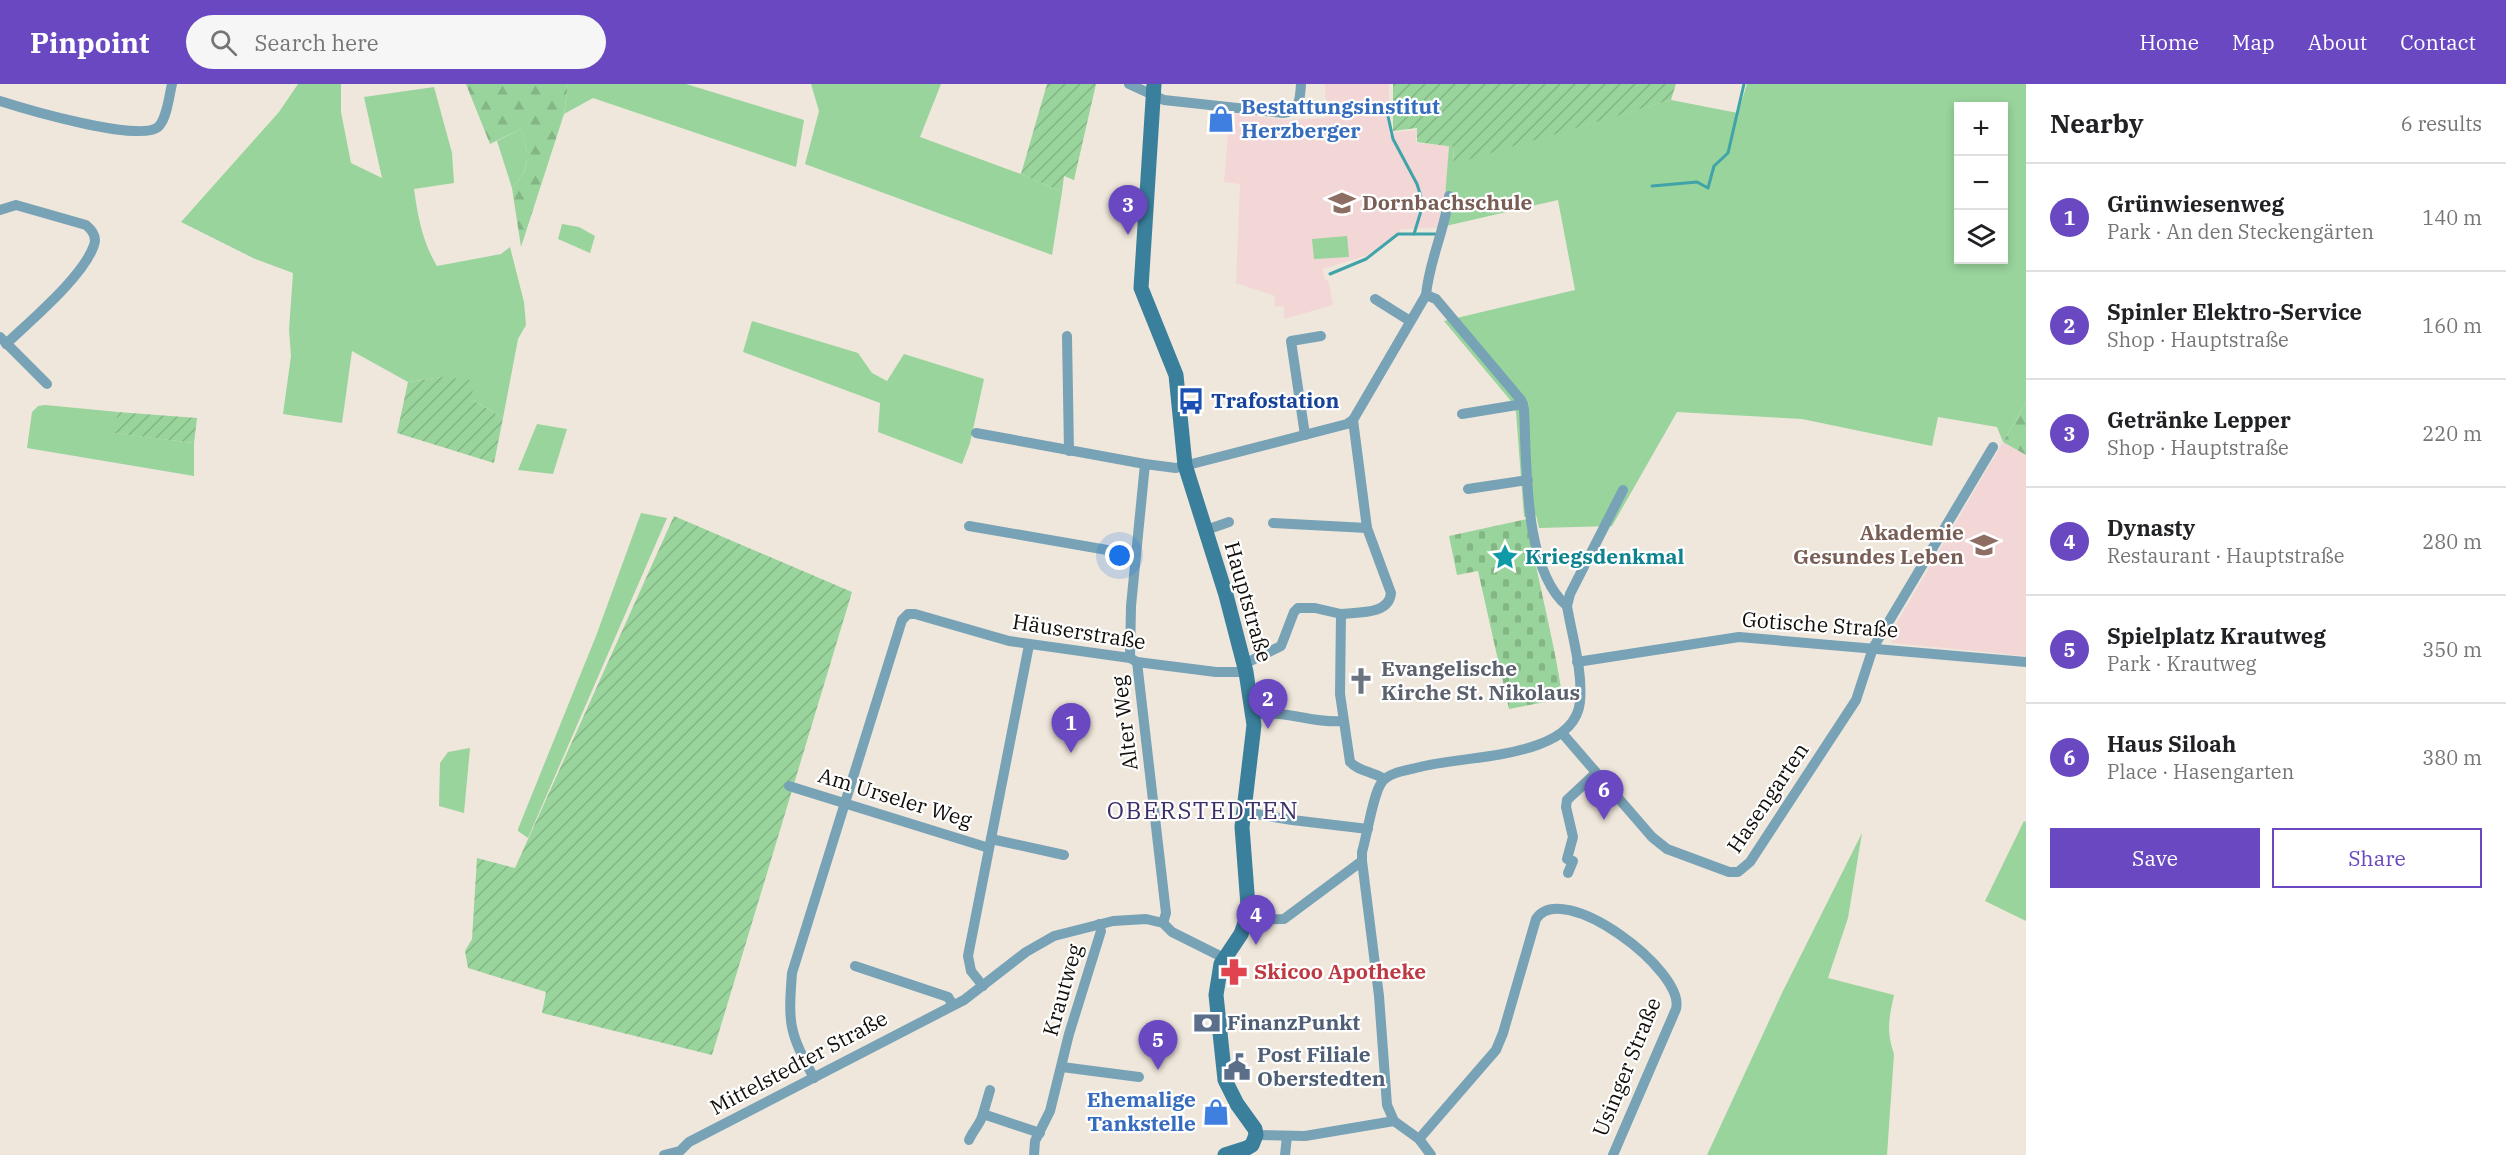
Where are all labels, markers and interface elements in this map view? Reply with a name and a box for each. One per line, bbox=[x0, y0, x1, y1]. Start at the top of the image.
search box bbox=[186, 15, 606, 69]
text: Pinpoint bbox=[30, 24, 150, 61]
icon: search bbox=[207, 26, 240, 59]
text: Search here bbox=[255, 28, 378, 57]
text: Home bbox=[2139, 28, 2199, 56]
text: Map bbox=[2232, 28, 2275, 56]
text: About bbox=[2308, 28, 2367, 56]
text: Contact bbox=[2400, 28, 2476, 56]
place label: Bestattungsinstitut Herzberger bbox=[1241, 92, 1440, 144]
map controls bbox=[1954, 102, 2008, 264]
button: + bbox=[1954, 102, 2008, 156]
shop icon: Bestattungsinstitut Herzberger bbox=[1206, 104, 1236, 134]
text: Nearby bbox=[2050, 106, 2144, 140]
text: 6 results bbox=[2401, 110, 2482, 137]
button: − bbox=[1954, 156, 2008, 210]
pin: 3 bbox=[1108, 186, 1148, 235]
school or university icon: Dornbachschule bbox=[1327, 188, 1357, 218]
place label: Dornbachschule bbox=[1362, 188, 1533, 216]
text: Grünwiesenweg bbox=[2107, 189, 2284, 218]
text: 1 bbox=[2064, 204, 2076, 231]
text: 140 m bbox=[2422, 204, 2482, 231]
button: layers bbox=[1954, 210, 2008, 264]
text: Park · An den Steckengärten bbox=[2107, 218, 2374, 245]
text: Spinler Elektro-Service bbox=[2107, 297, 2362, 326]
text: 2 bbox=[2064, 312, 2076, 339]
text: 160 m bbox=[2422, 312, 2482, 339]
text: Shop · Hauptstraße bbox=[2107, 326, 2289, 353]
bus stop icon: Trafostation bbox=[1176, 386, 1206, 416]
place label: Trafostation bbox=[1211, 386, 1339, 414]
text: Getränke Lepper bbox=[2107, 405, 2291, 434]
text: 3 bbox=[2064, 420, 2076, 447]
text: 220 m bbox=[2422, 420, 2482, 447]
text: Shop · Hauptstraße bbox=[2107, 434, 2289, 461]
text: Dynasty bbox=[2107, 513, 2195, 542]
place label: Akademie Gesundes Leben bbox=[1793, 518, 1964, 570]
text: 4 bbox=[2064, 528, 2076, 555]
text: 280 m bbox=[2422, 528, 2482, 555]
school or university icon: Akademie Gesundes Leben bbox=[1969, 530, 1999, 560]
street label: Hauptstraße bbox=[1218, 538, 1280, 665]
your location bbox=[1105, 541, 1134, 570]
place icon: Kriegsdenkmal bbox=[1490, 542, 1520, 572]
place label: Kriegsdenkmal bbox=[1525, 542, 1685, 570]
text: Restaurant · Hauptstraße bbox=[2107, 542, 2344, 569]
street label: Gotische Straße bbox=[1741, 605, 1899, 643]
street label: Häuserstraße bbox=[1010, 607, 1148, 655]
text: Spielplatz Krautweg bbox=[2107, 621, 2326, 650]
text: 5 bbox=[2064, 636, 2076, 663]
text: 350 m bbox=[2422, 636, 2482, 663]
text: Park · Krautweg bbox=[2107, 650, 2256, 677]
place label: Evangelische Kirche St. Nikolaus bbox=[1381, 654, 1580, 706]
church icon: Evangelische Kirche St. Nikolaus bbox=[1346, 666, 1376, 696]
street label: Alter Weg bbox=[1104, 674, 1144, 772]
pin: 2 bbox=[1248, 680, 1288, 729]
pin: 1 bbox=[1052, 704, 1090, 753]
text: Haus Siloah bbox=[2107, 729, 2236, 758]
street label: Hasengarten bbox=[1720, 737, 1814, 858]
text: 6 bbox=[2064, 744, 2076, 771]
text: 380 m bbox=[2422, 744, 2482, 771]
text: Place · Hasengarten bbox=[2107, 758, 2294, 785]
street label: Am Urseler Weg bbox=[815, 760, 976, 834]
pin: 6 bbox=[1584, 770, 1624, 820]
district label: OBERSTEDTEN bbox=[1107, 794, 1299, 826]
button: Save bbox=[2050, 828, 2260, 888]
button: Share bbox=[2272, 828, 2482, 888]
pin: 4 bbox=[1236, 896, 1276, 945]
street label: Krautweg bbox=[1036, 940, 1089, 1039]
pharmacy icon: Skicoo Apotheke bbox=[1219, 957, 1249, 987]
place label: Skicoo Apotheke bbox=[1254, 957, 1426, 985]
street label: Usinger Straße bbox=[1585, 993, 1667, 1140]
street label: Mittelstedter Straße bbox=[705, 1004, 892, 1121]
bank icon: FinanzPunkt bbox=[1192, 1008, 1222, 1038]
place label: FinanzPunkt bbox=[1227, 1008, 1360, 1036]
pin: 5 bbox=[1138, 1020, 1178, 1070]
place label: Post Filiale Oberstedten bbox=[1257, 1040, 1386, 1092]
public building icon: Post Filiale Oberstedten bbox=[1222, 1052, 1252, 1082]
place label: Ehemalige Tankstelle bbox=[1087, 1085, 1196, 1137]
shop icon: Ehemalige Tankstelle bbox=[1201, 1097, 1231, 1127]

